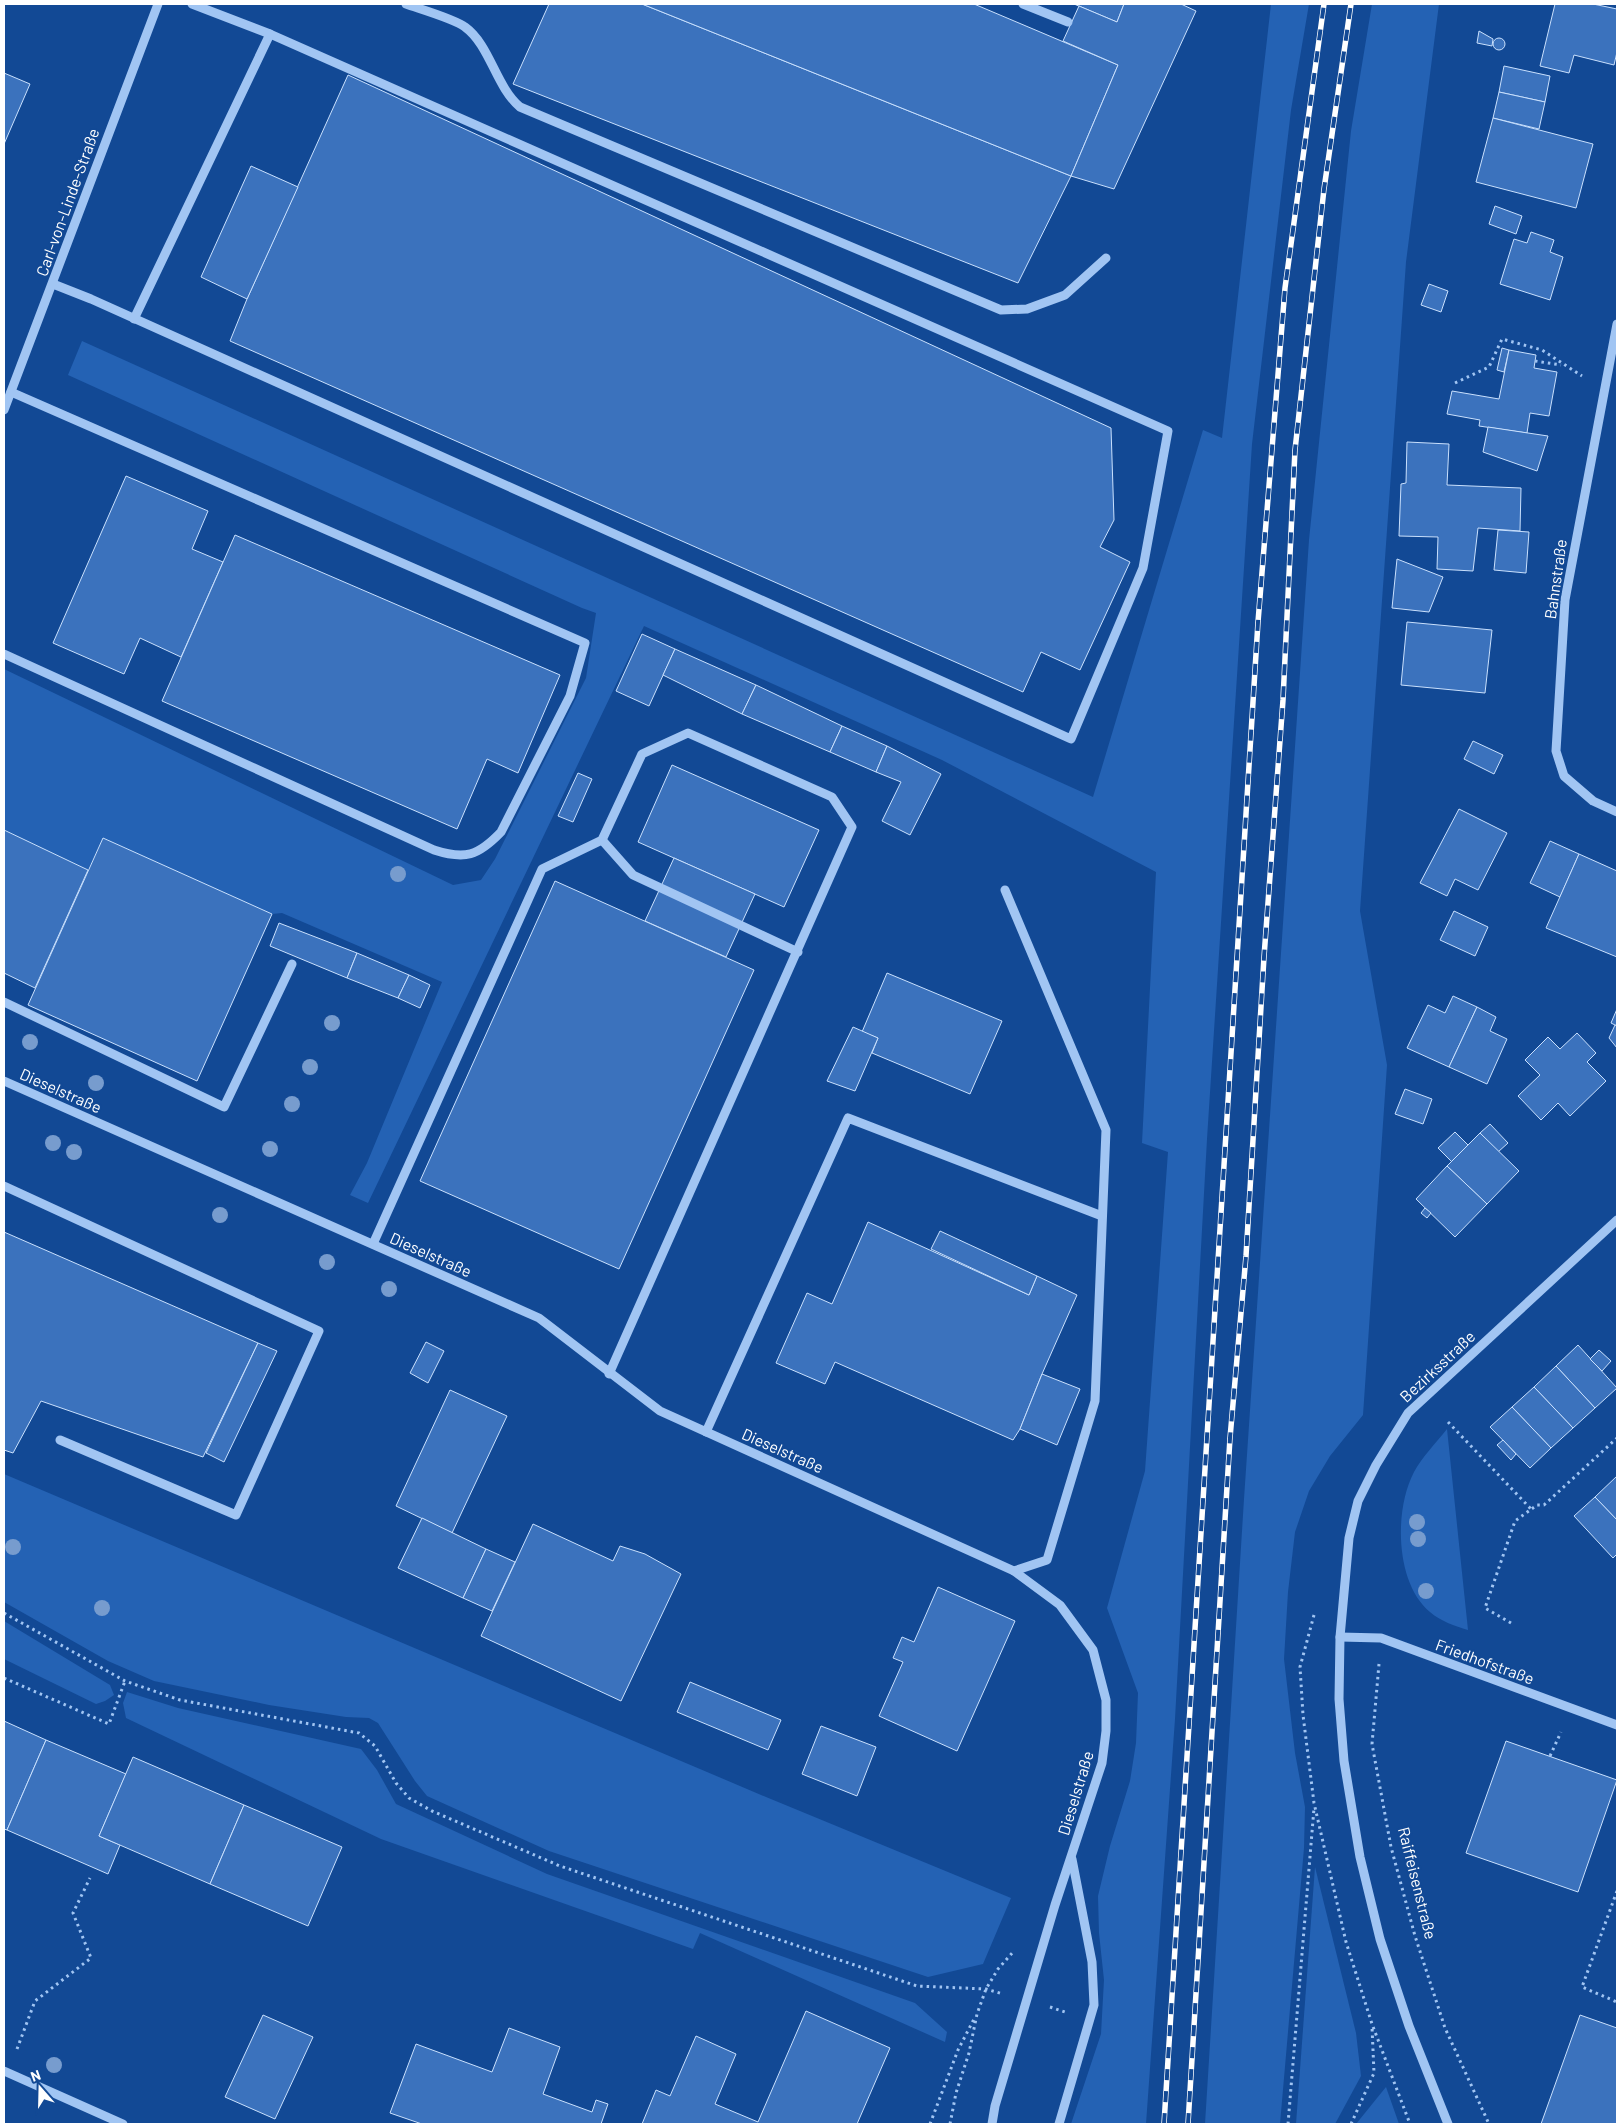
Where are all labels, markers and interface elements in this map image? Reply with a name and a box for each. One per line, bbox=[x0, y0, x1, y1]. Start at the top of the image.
street label: Carl-von-Linde-Straße bbox=[31, 125, 103, 279]
street label: Bahnstraße bbox=[1540, 538, 1570, 620]
street label: Dieselstraße bbox=[17, 1064, 105, 1116]
street label: Dieselstraße bbox=[387, 1228, 475, 1280]
street label: Bezirksstraße bbox=[1395, 1326, 1479, 1406]
street label: Dieselstraße bbox=[739, 1424, 827, 1476]
street label: Friedhofstraße bbox=[1433, 1634, 1537, 1688]
street label: Dieselstraße bbox=[1053, 1749, 1097, 1837]
street label: Raiffeisenstraße bbox=[1395, 1825, 1441, 1941]
north arrow bbox=[15, 2063, 65, 2113]
text: N bbox=[28, 2066, 43, 2085]

